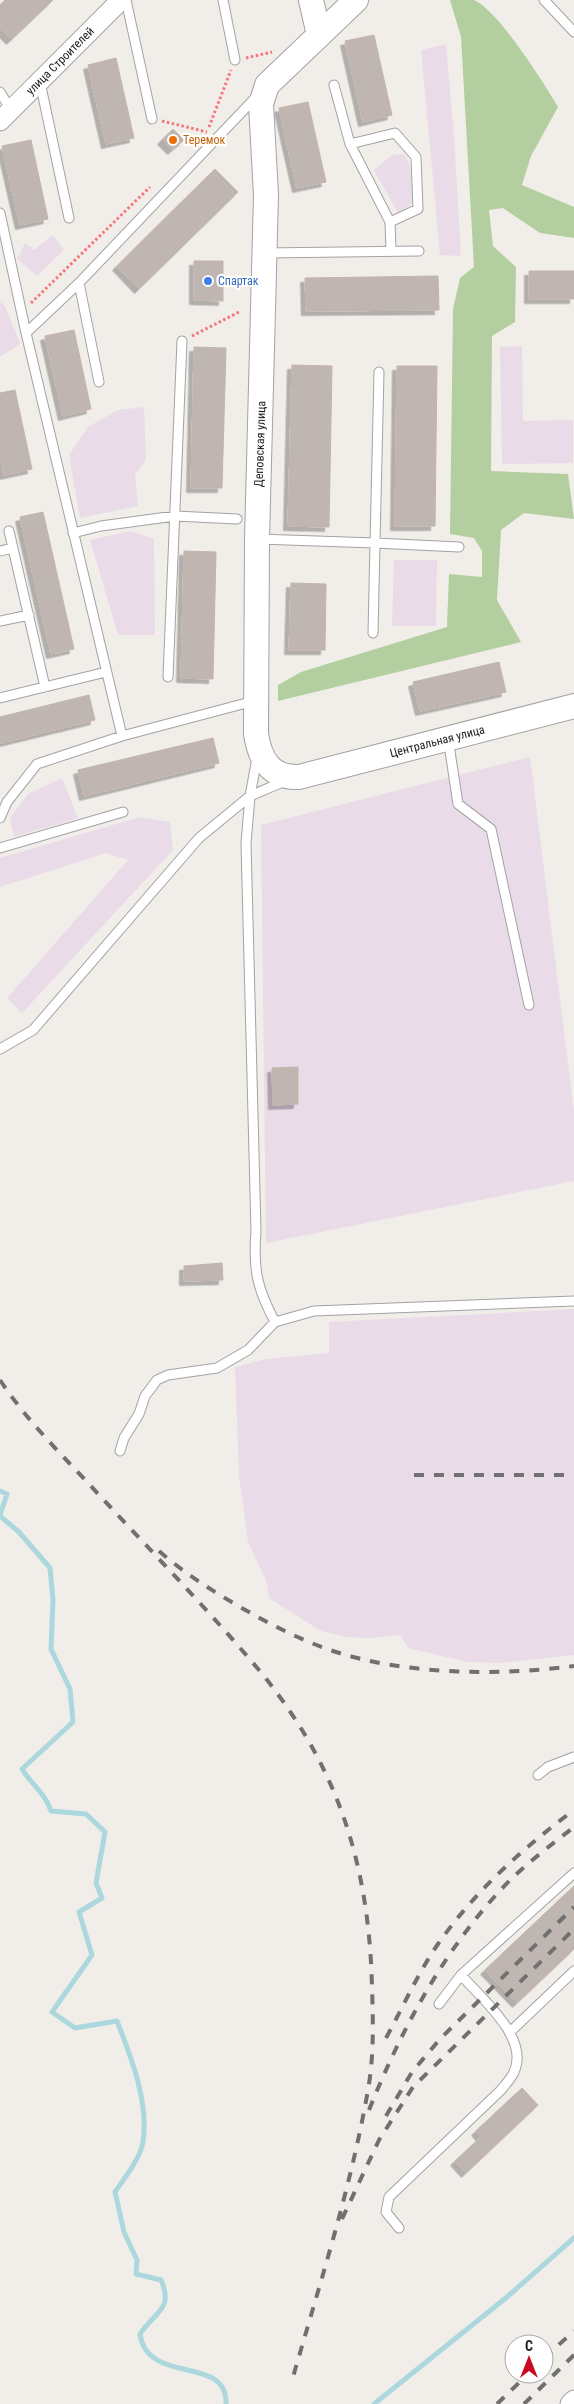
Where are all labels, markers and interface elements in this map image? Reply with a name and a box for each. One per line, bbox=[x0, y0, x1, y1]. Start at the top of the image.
street label: улица Строителей bbox=[23, 24, 97, 98]
place label: Теремок bbox=[183, 133, 226, 147]
marker: Теремок bbox=[167, 134, 179, 146]
place label: Спартак bbox=[218, 274, 259, 288]
marker: Спартак bbox=[202, 275, 214, 287]
street label: Деповская улица bbox=[251, 400, 269, 487]
street label: Центральная улица bbox=[388, 722, 486, 760]
north arrow bbox=[504, 2334, 554, 2384]
text: С bbox=[525, 2338, 533, 2354]

